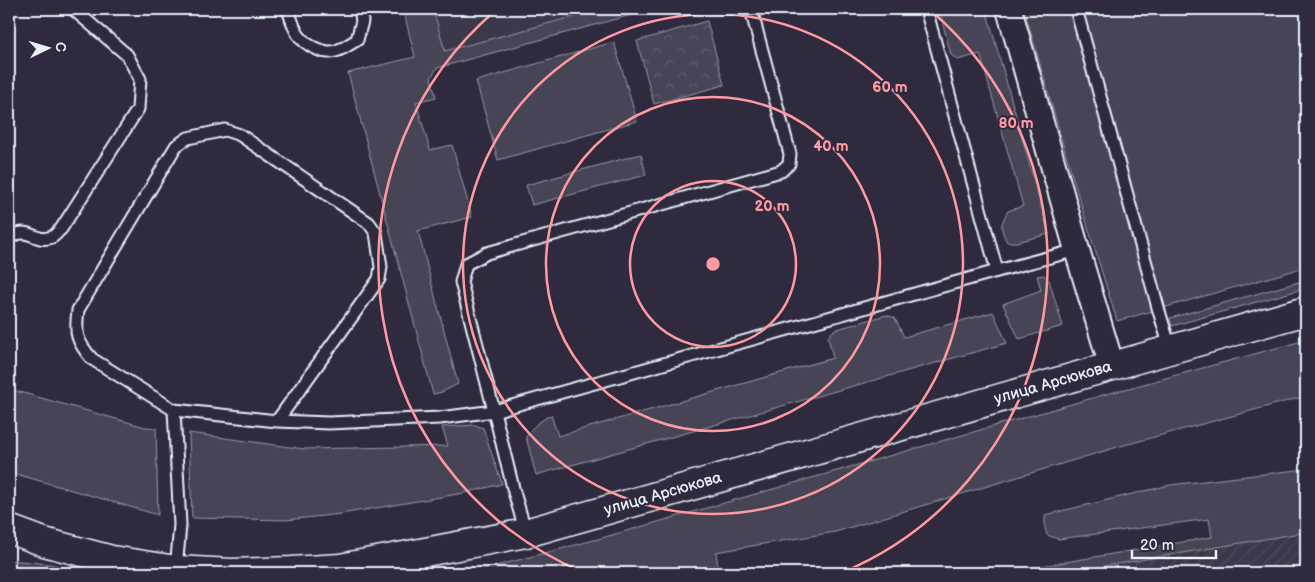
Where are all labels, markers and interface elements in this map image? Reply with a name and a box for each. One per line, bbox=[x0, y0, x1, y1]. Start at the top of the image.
north arrow bbox=[22, 22, 72, 72]
text: С bbox=[52, 41, 69, 53]
text: 60 m bbox=[872, 78, 908, 97]
text: 80 m bbox=[998, 114, 1034, 133]
text: 40 m bbox=[813, 137, 849, 156]
text: 20 m bbox=[755, 197, 790, 216]
centre of rings bbox=[704, 255, 722, 273]
street label: улица Арсюкова bbox=[992, 357, 1115, 409]
street label: улица Арсюкова bbox=[602, 468, 725, 520]
scale bar bbox=[1132, 527, 1216, 559]
text: 20 m bbox=[1140, 536, 1174, 555]

